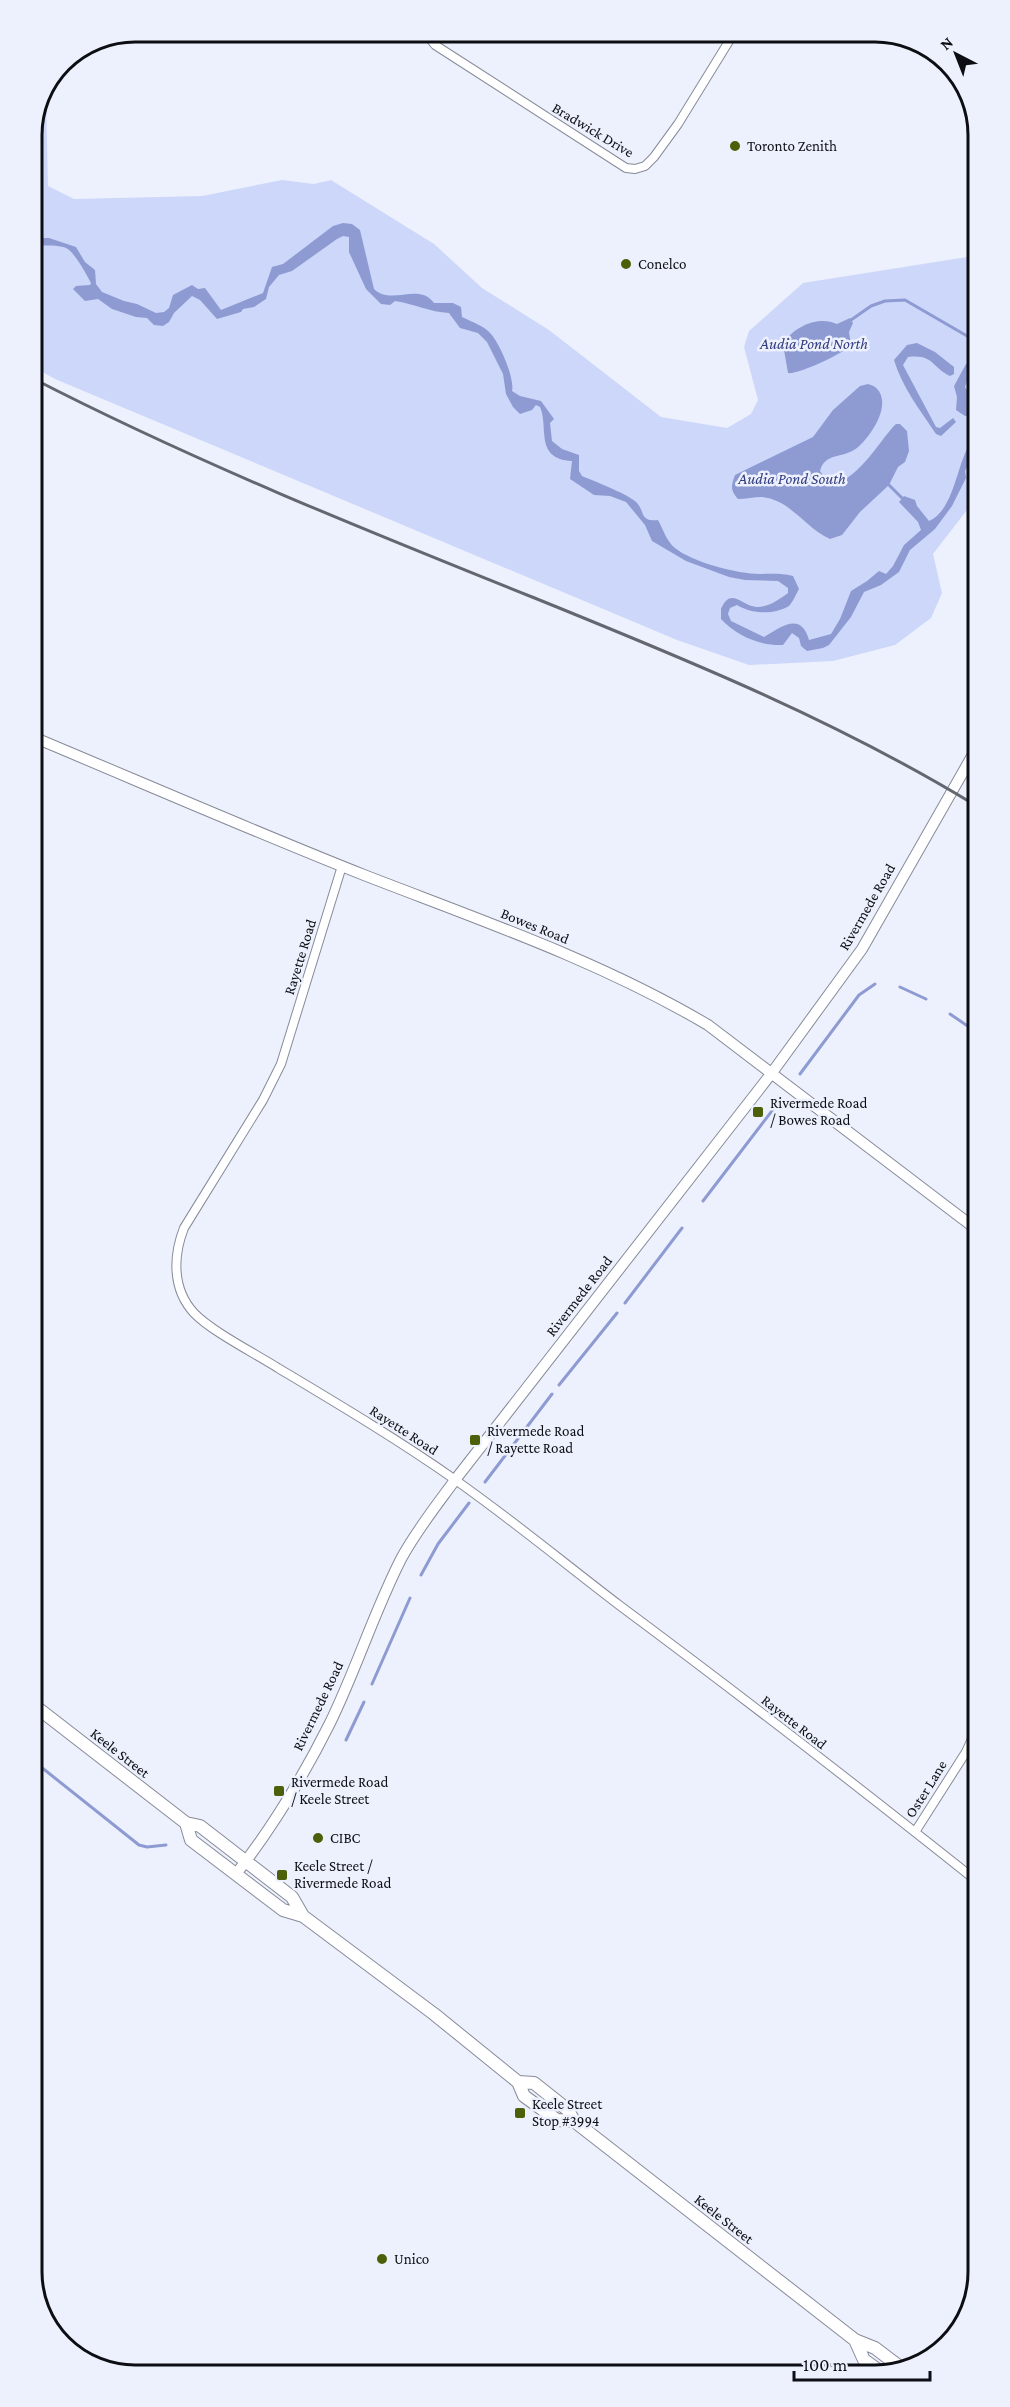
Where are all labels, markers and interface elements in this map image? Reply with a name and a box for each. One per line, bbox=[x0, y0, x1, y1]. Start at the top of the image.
north arrow bbox=[926, 24, 986, 84]
text: N bbox=[937, 33, 956, 53]
street label: Bradwick Drive bbox=[550, 99, 637, 161]
place label: Toronto Zenith bbox=[747, 138, 837, 154]
marker: Toronto Zenith bbox=[728, 139, 742, 153]
place label: Conelco bbox=[638, 256, 686, 272]
marker: Conelco bbox=[619, 257, 633, 271]
water label: Audia Pond North bbox=[759, 335, 868, 352]
water label: Audia Pond South bbox=[737, 470, 846, 487]
street label: Rivermede Road bbox=[836, 861, 898, 953]
street label: Bowes Road bbox=[499, 905, 572, 947]
street label: Rayette Road bbox=[281, 917, 320, 997]
place label: Rivermede Road / Bowes Road bbox=[770, 1095, 867, 1128]
marker: Rivermede Road / Bowes Road bbox=[751, 1105, 765, 1119]
street label: Rivermede Road bbox=[543, 1253, 615, 1339]
street label: Rayette Road bbox=[366, 1402, 441, 1459]
place label: Rivermede Road / Rayette Road bbox=[487, 1423, 584, 1457]
marker: Rivermede Road / Rayette Road bbox=[468, 1433, 482, 1447]
street label: Rivermede Road bbox=[289, 1659, 347, 1753]
street label: Rayette Road bbox=[758, 1692, 830, 1753]
street label: Keele Street bbox=[87, 1725, 153, 1782]
street label: Oster Lane bbox=[902, 1757, 950, 1821]
place label: Rivermede Road / Keele Street bbox=[291, 1774, 388, 1807]
marker: Rivermede Road / Keele Street bbox=[272, 1784, 286, 1798]
place label: CIBC bbox=[330, 1830, 361, 1846]
marker: CIBC bbox=[311, 1831, 325, 1845]
place label: Keele Street / Rivermede Road bbox=[294, 1858, 391, 1891]
marker: Keele Street / Rivermede Road bbox=[275, 1868, 289, 1882]
place label: Keele Street Stop #3994 bbox=[532, 2096, 603, 2130]
marker: Keele Street Stop #3994 bbox=[513, 2106, 527, 2120]
street label: Keele Street bbox=[691, 2191, 757, 2248]
place label: Unico bbox=[394, 2251, 429, 2267]
marker: Unico bbox=[375, 2252, 389, 2266]
scale bar bbox=[794, 2344, 930, 2382]
text: 100 m bbox=[803, 2355, 848, 2375]

